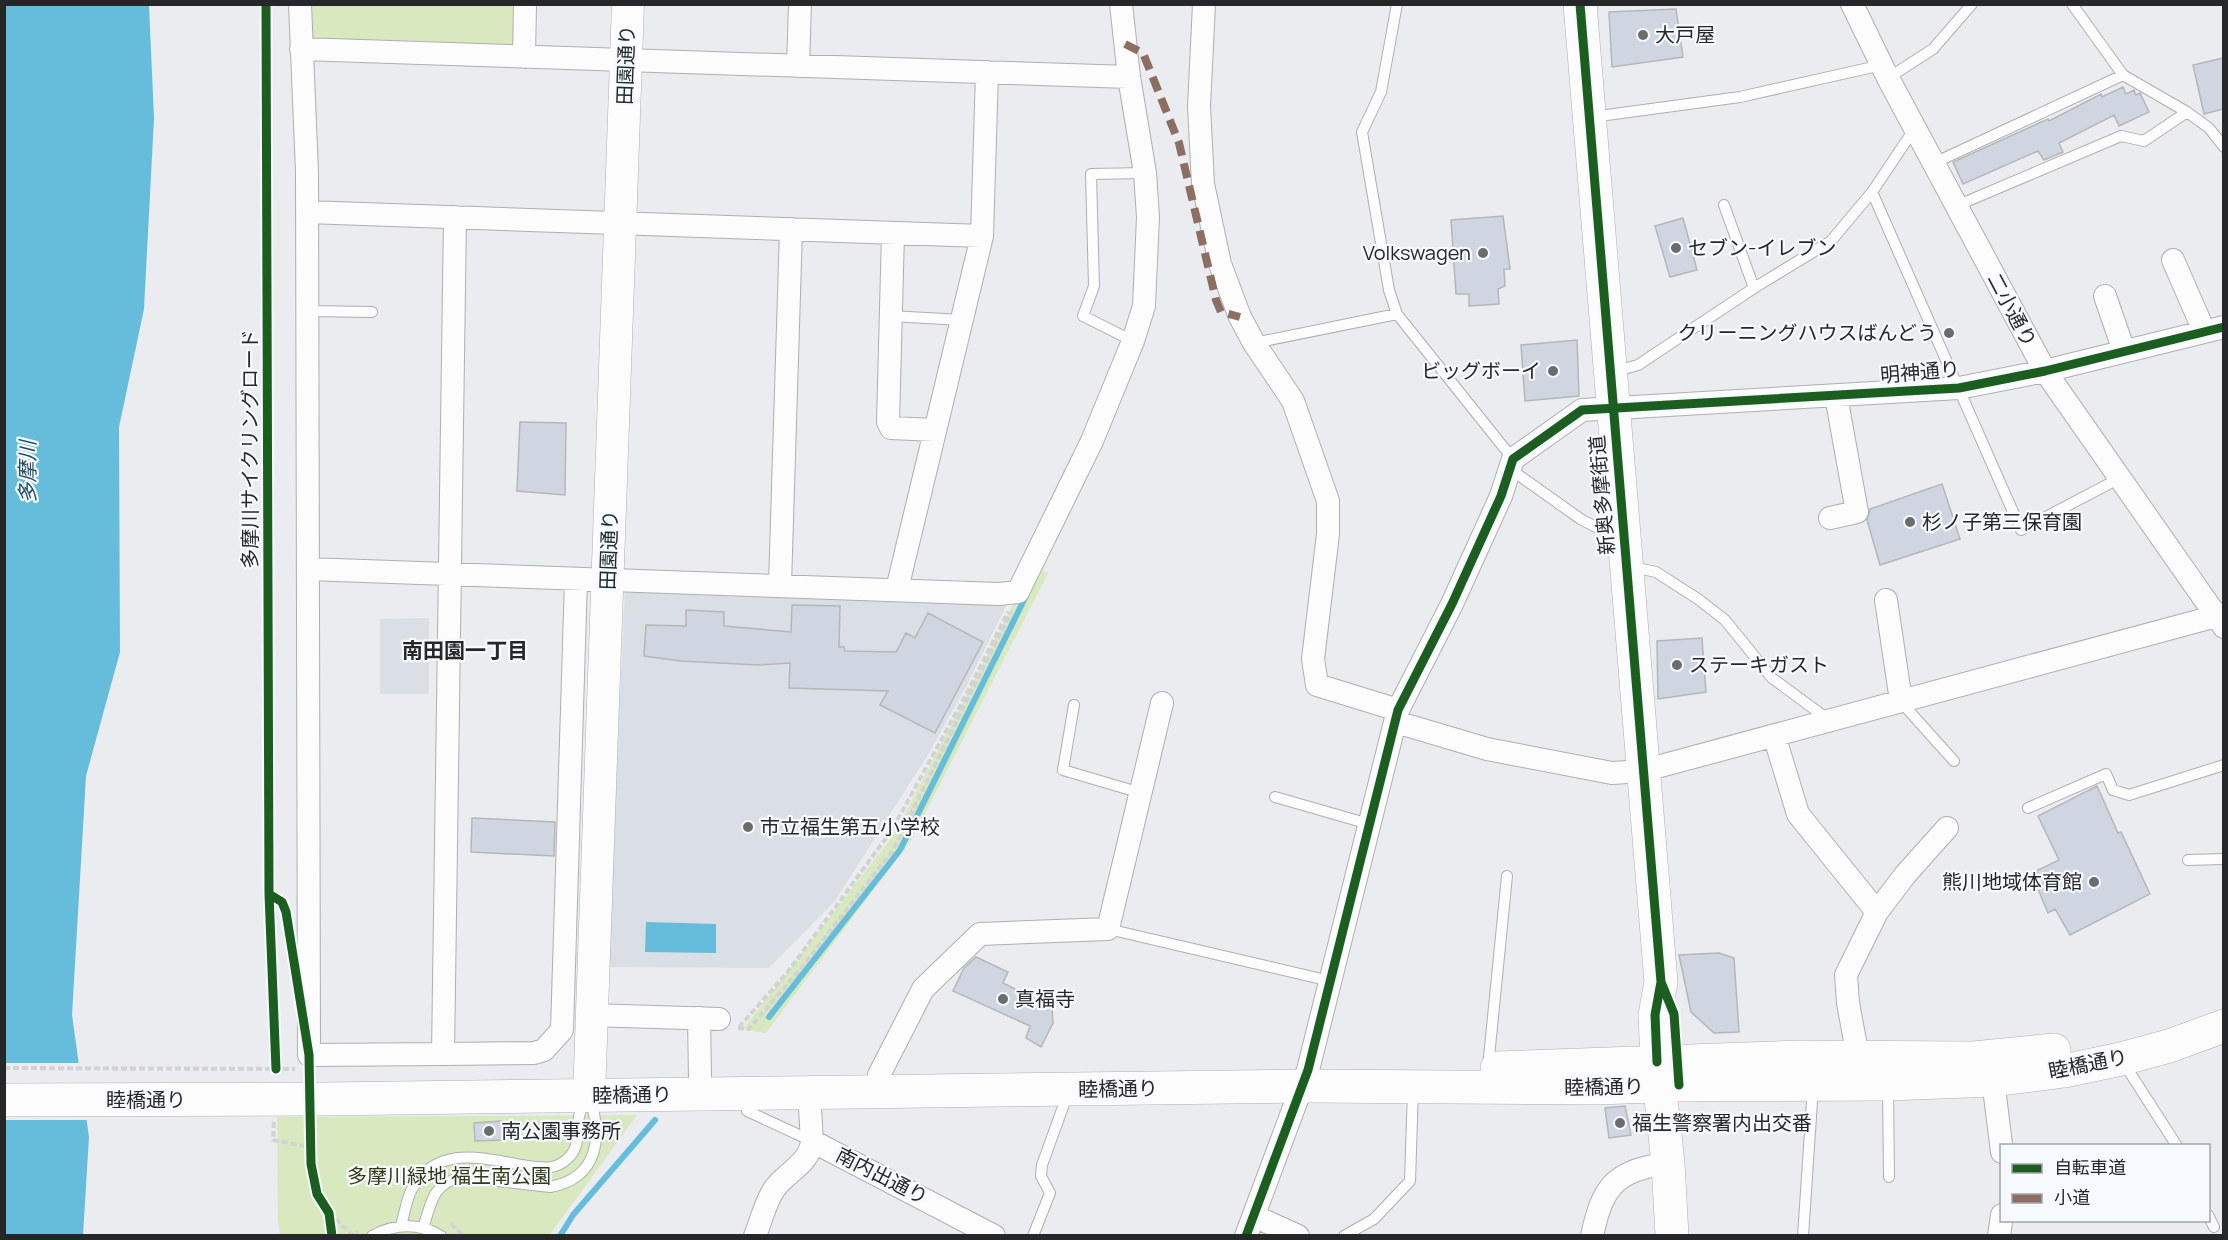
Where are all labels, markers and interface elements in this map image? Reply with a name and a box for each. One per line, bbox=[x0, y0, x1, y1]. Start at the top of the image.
place label: 大戸屋 bbox=[1655, 21, 1715, 48]
street label: 田園通り bbox=[611, 25, 640, 105]
marker: 大戸屋 bbox=[1636, 28, 1650, 42]
place label: セブン-イレブン bbox=[1688, 234, 1836, 261]
place label: Volkswagen bbox=[1363, 239, 1471, 266]
marker: セブン-イレブン bbox=[1669, 241, 1683, 255]
marker: Volkswagen bbox=[1476, 246, 1490, 260]
street label: 二小通り bbox=[1982, 268, 2043, 351]
place label: クリーニングハウスばんどう bbox=[1678, 319, 1937, 346]
marker: クリーニングハウスばんどう bbox=[1942, 326, 1956, 340]
street label: 多摩川サイクリングロード bbox=[236, 329, 263, 569]
street label: 明神通り bbox=[1879, 355, 1961, 388]
place label: ビッグボーイ bbox=[1421, 357, 1541, 384]
marker: ビッグボーイ bbox=[1546, 364, 1560, 378]
street label: 新奥多摩街道 bbox=[1583, 434, 1620, 556]
water label: 多摩川 bbox=[13, 439, 41, 504]
place label: 杉ノ子第三保育園 bbox=[1922, 508, 2082, 535]
street label: 田園通り bbox=[594, 510, 623, 590]
marker: 杉ノ子第三保育園 bbox=[1903, 515, 1917, 529]
district label: 南田園一丁目 bbox=[402, 636, 528, 664]
place label: ステーキガスト bbox=[1689, 651, 1829, 678]
marker: ステーキガスト bbox=[1670, 658, 1684, 672]
place label: 市立福生第五小学校 bbox=[760, 813, 940, 840]
marker: 市立福生第五小学校 bbox=[741, 820, 755, 834]
place label: 熊川地域体育館 bbox=[1942, 868, 2082, 895]
marker: 熊川地域体育館 bbox=[2087, 875, 2101, 889]
place label: 真福寺 bbox=[1015, 985, 1075, 1012]
marker: 真福寺 bbox=[996, 992, 1010, 1006]
street label: 睦橋通り bbox=[2046, 1043, 2130, 1084]
street label: 睦橋通り bbox=[1564, 1072, 1644, 1101]
street label: 睦橋通り bbox=[1078, 1074, 1158, 1103]
street label: 睦橋通り bbox=[592, 1080, 672, 1109]
street label: 睦橋通り bbox=[106, 1086, 186, 1113]
place label: 福生警察署内出交番 bbox=[1632, 1109, 1812, 1136]
marker: 福生警察署内出交番 bbox=[1613, 1116, 1627, 1130]
place label: 南公園事務所 bbox=[501, 1117, 621, 1144]
marker: 南公園事務所 bbox=[482, 1124, 496, 1138]
street label: 南内出通り bbox=[832, 1141, 933, 1210]
legend bbox=[2000, 1144, 2210, 1222]
text: 自転車道 bbox=[2054, 1155, 2126, 1179]
park label: 多摩川緑地 福生南公園 bbox=[347, 1162, 551, 1189]
text: 小道 bbox=[2054, 1185, 2090, 1209]

